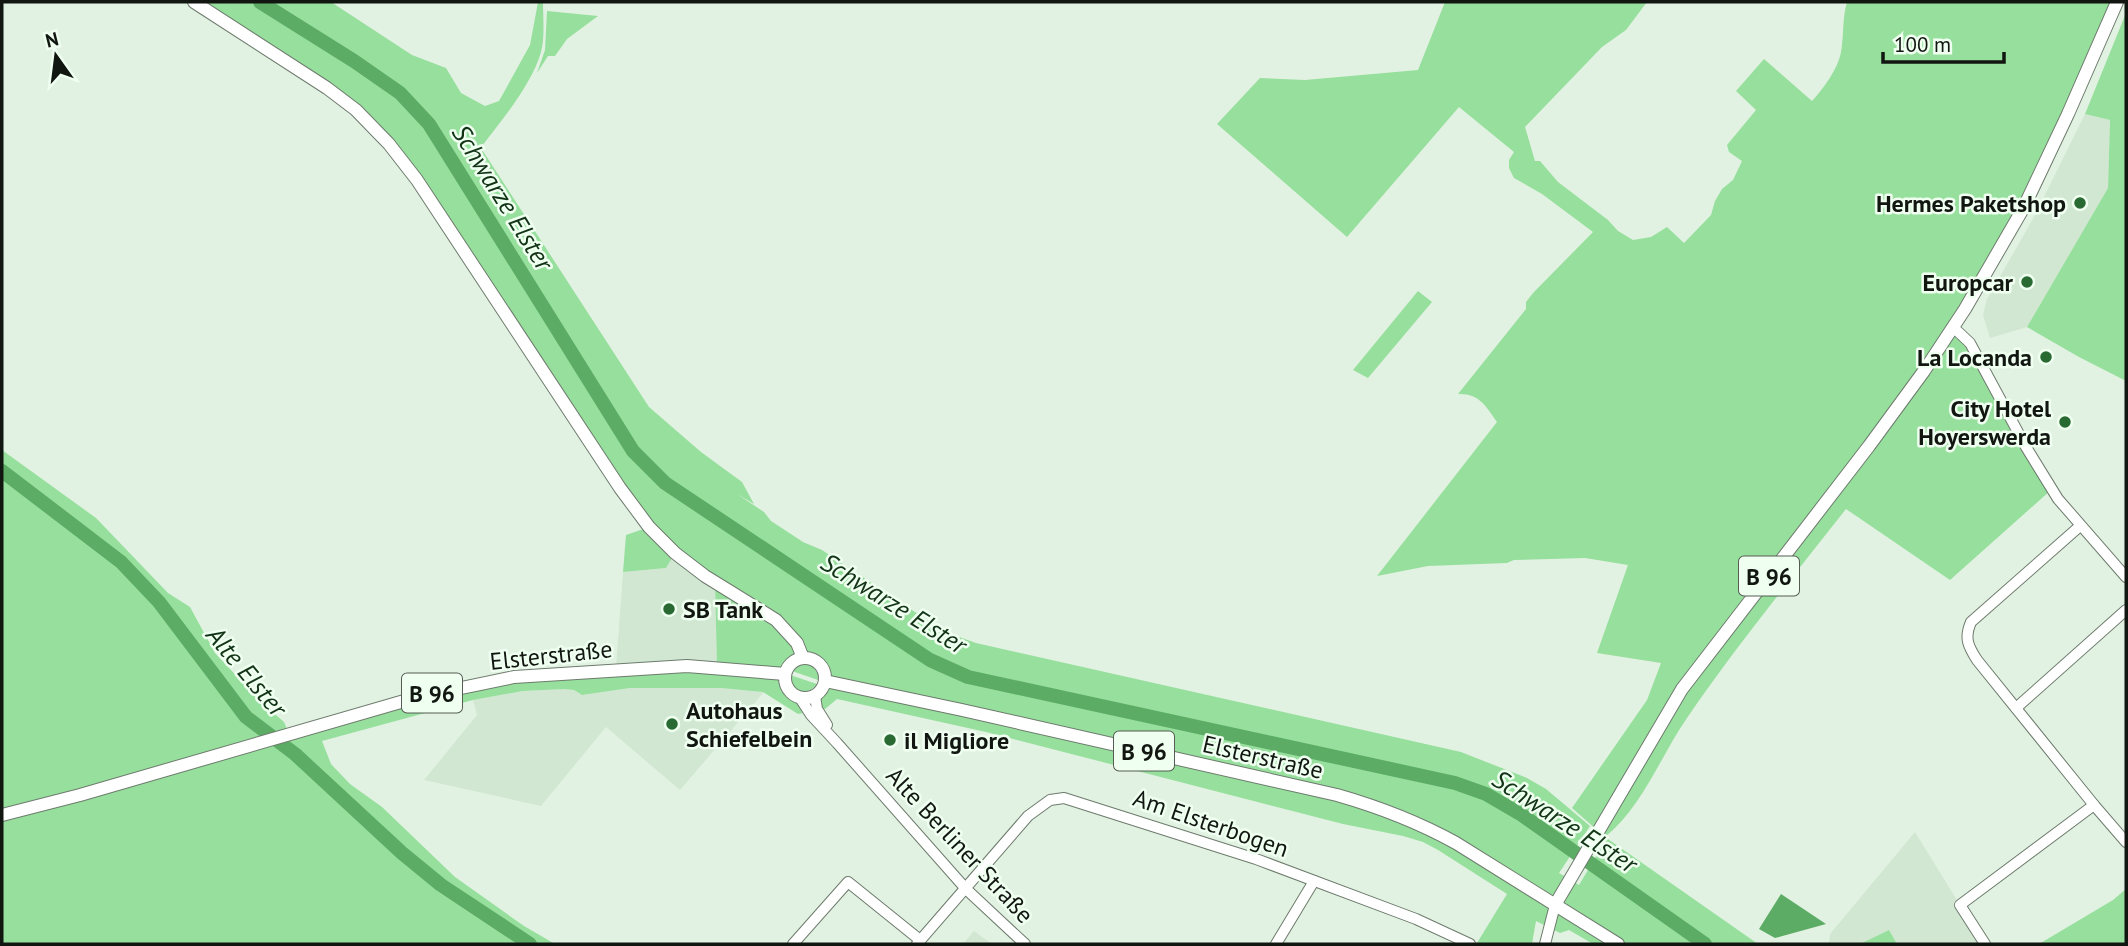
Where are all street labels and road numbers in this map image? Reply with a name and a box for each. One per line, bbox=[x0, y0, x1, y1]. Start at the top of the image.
road number: B 96 bbox=[1739, 556, 1799, 596]
street label: Elsterstraße bbox=[488, 633, 614, 677]
road number: B 96 bbox=[402, 674, 462, 712]
street label: Elsterstraße bbox=[1200, 728, 1326, 786]
road number: B 96 bbox=[1114, 732, 1174, 771]
street label: Alte Berliner Straße bbox=[880, 760, 1040, 930]
street label: Am Elsterbogen bbox=[1129, 782, 1293, 864]

